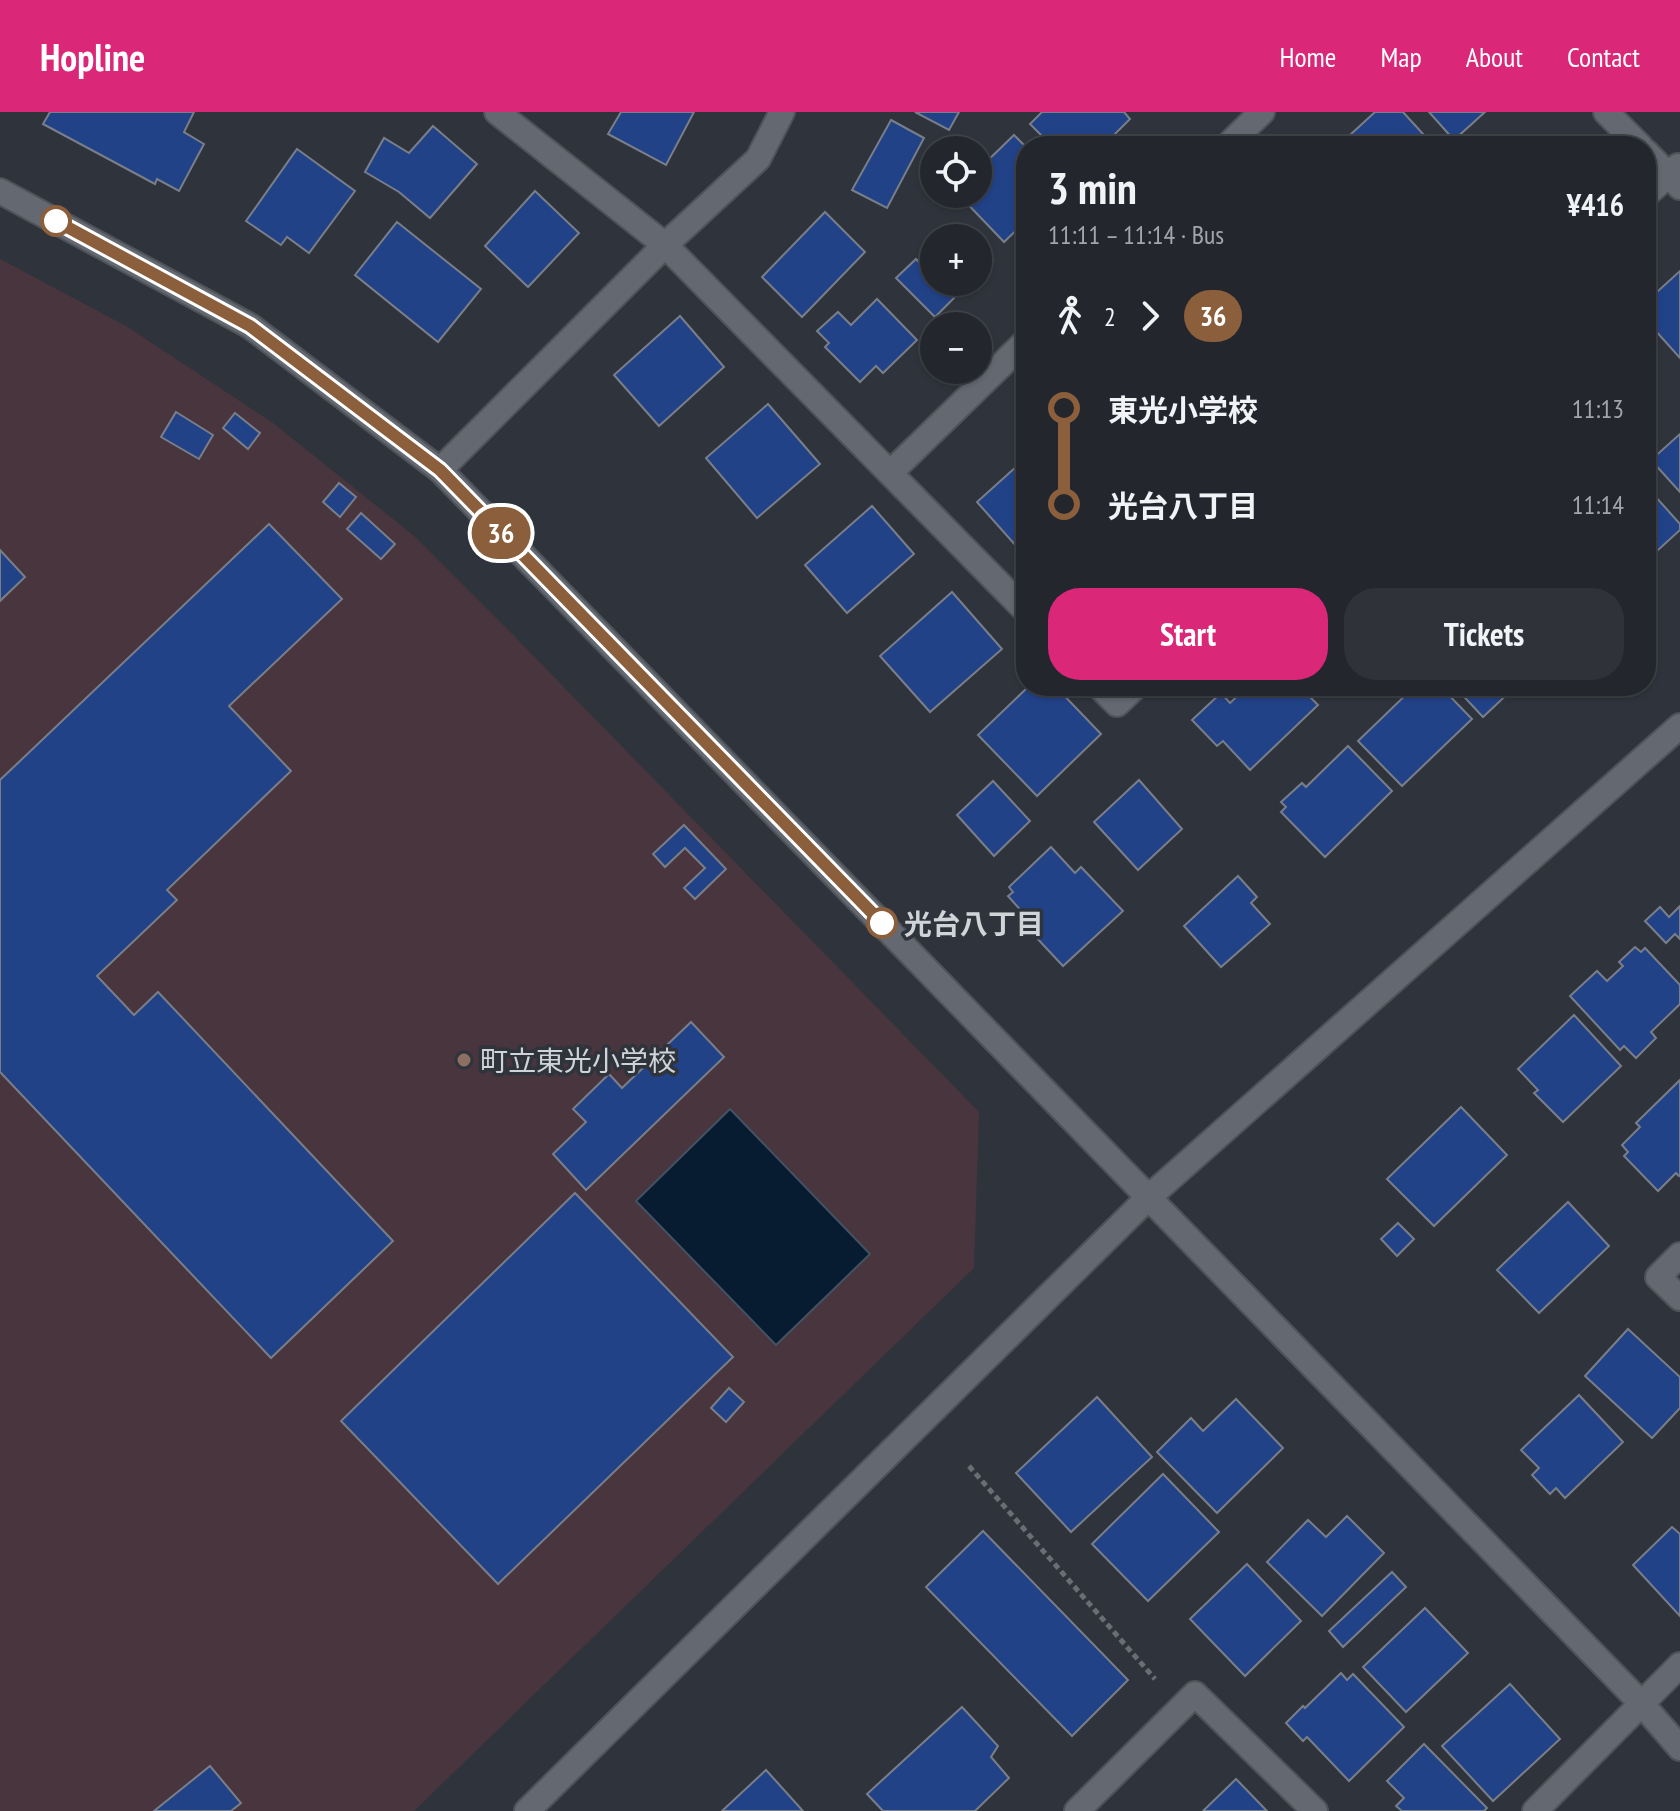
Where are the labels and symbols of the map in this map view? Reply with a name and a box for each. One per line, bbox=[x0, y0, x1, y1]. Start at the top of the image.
unlabelled marker bbox=[41, 206, 71, 236]
line badge: 36 bbox=[465, 507, 537, 559]
place label: 光台八丁目 bbox=[904, 905, 1044, 942]
marker: 光台八丁目 bbox=[867, 908, 897, 938]
place label: 町立東光小学校 bbox=[480, 1042, 676, 1079]
marker: 町立東光小学校 bbox=[455, 1051, 473, 1069]

